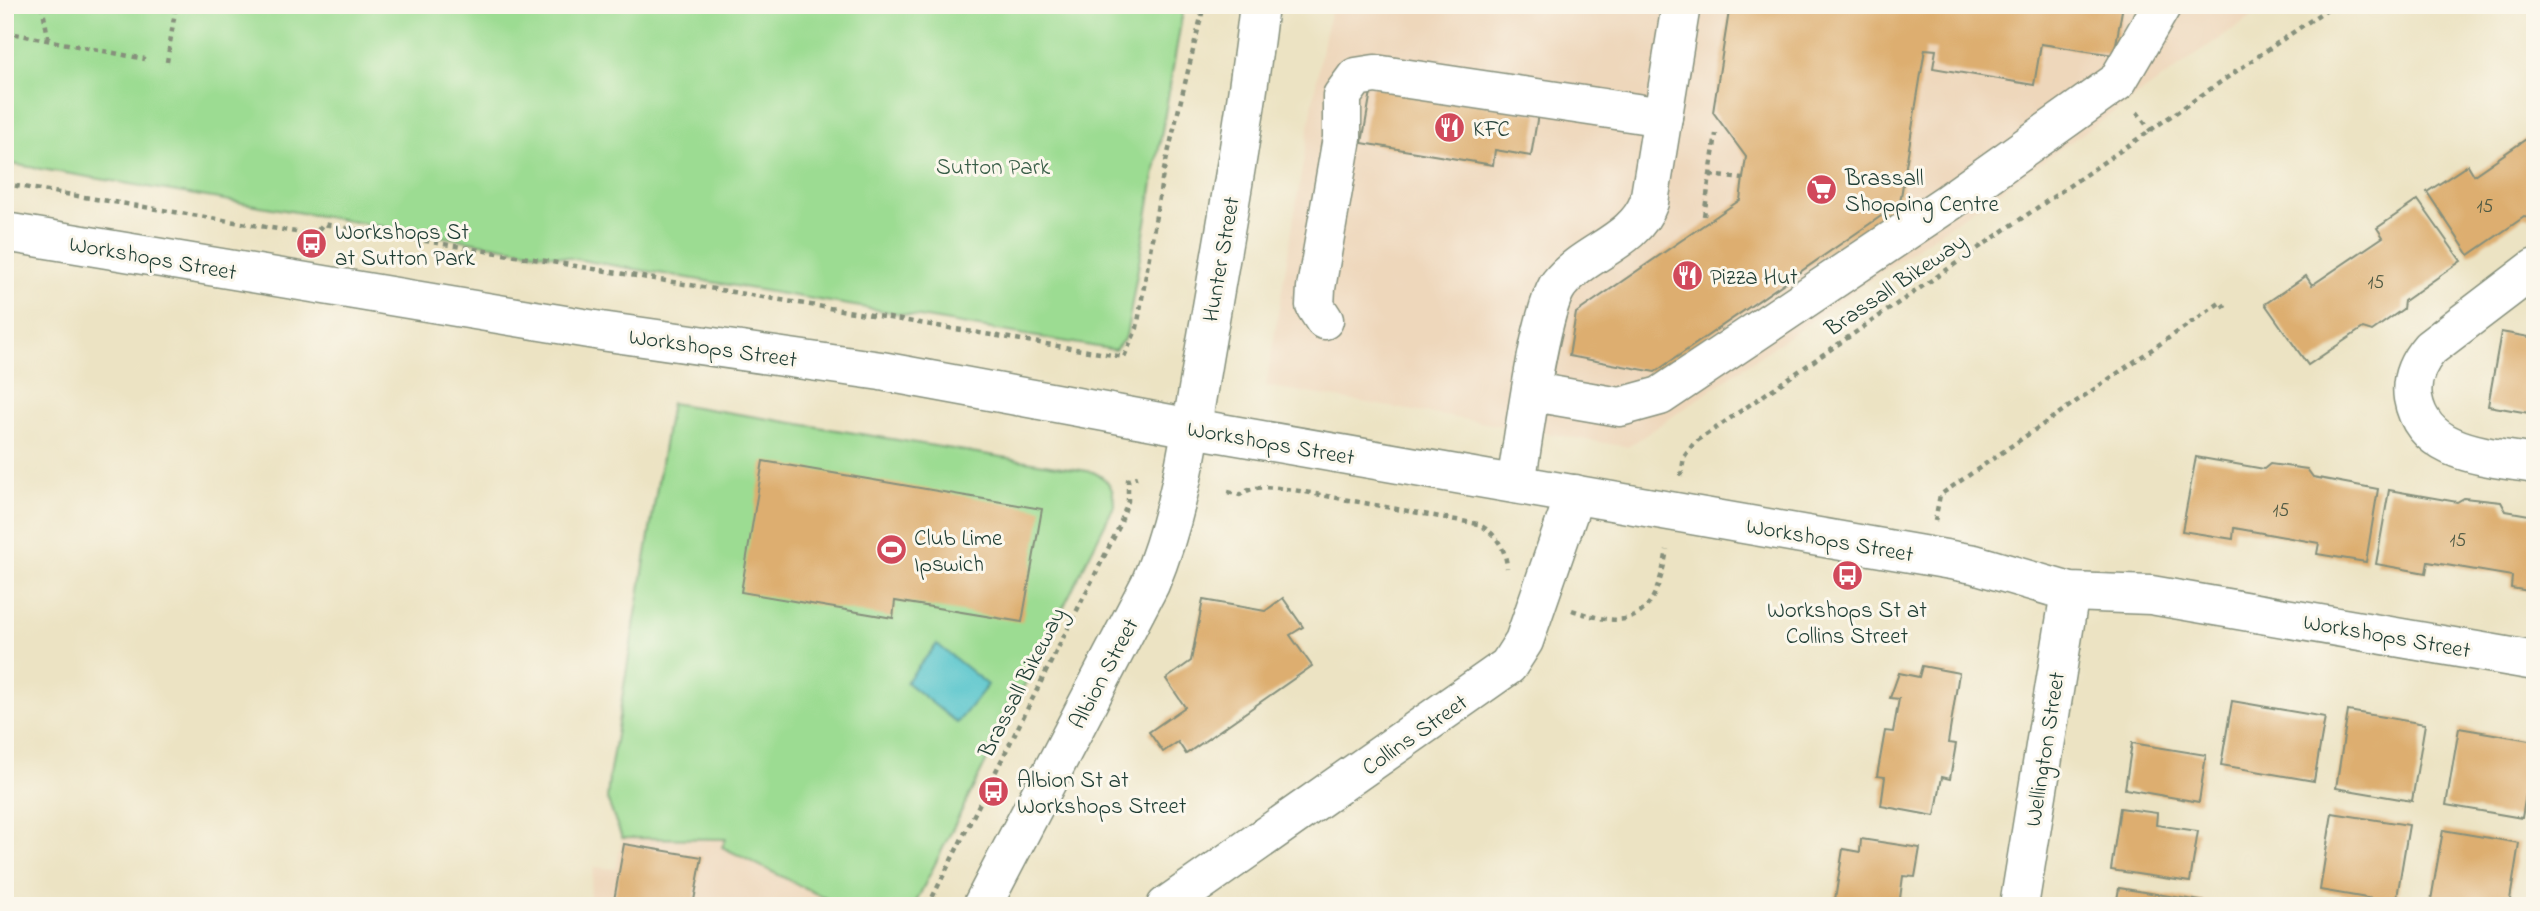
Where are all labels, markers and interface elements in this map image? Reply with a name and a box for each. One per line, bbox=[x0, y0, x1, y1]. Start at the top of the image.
restaurant icon: KFC bbox=[1433, 111, 1467, 145]
place label: KFC bbox=[1473, 114, 1510, 147]
park label: Sutton Park bbox=[936, 152, 1051, 185]
place label: Brassall Shopping Centre bbox=[1844, 163, 1999, 223]
supermarket icon: Brassall Shopping Centre bbox=[1805, 173, 1839, 207]
street label: Hunter Street bbox=[1195, 194, 1250, 325]
house number: 15 bbox=[2477, 194, 2494, 221]
place label: Workshops St at Sutton Park bbox=[335, 217, 476, 276]
street label: Brassall Bikeway bbox=[1818, 226, 1975, 348]
bus stop icon: Workshops St at Sutton Park bbox=[295, 227, 329, 261]
street label: Workshops Street bbox=[66, 228, 239, 290]
restaurant icon: Pizza Hut bbox=[1670, 259, 1704, 293]
place label: Pizza Hut bbox=[1710, 262, 1798, 295]
house number: 15 bbox=[2368, 270, 2385, 297]
street label: Workshops Street bbox=[626, 321, 799, 378]
street label: Workshops Street bbox=[1184, 413, 1357, 475]
house number: 15 bbox=[2273, 498, 2290, 525]
street label: Workshops Street bbox=[1743, 510, 1916, 572]
place label: Club Lime Ipswich bbox=[914, 523, 1003, 582]
house number: 15 bbox=[2450, 528, 2467, 555]
sports icon: Club Lime Ipswich bbox=[874, 533, 908, 567]
bus stop icon: Workshops St at Collins Street bbox=[1830, 558, 1864, 592]
place label: Workshops St at Collins Street bbox=[1767, 595, 1927, 654]
street label: Brassall Bikeway bbox=[971, 602, 1077, 766]
street label: Workshops Street bbox=[2300, 606, 2473, 668]
street label: Albion Street bbox=[1062, 613, 1148, 735]
street label: Wellington Street bbox=[2018, 669, 2076, 829]
street label: Collins Street bbox=[1356, 687, 1475, 785]
place label: Albion St at Workshops Street bbox=[1017, 765, 1187, 824]
bus stop icon: Albion St at Workshops Street bbox=[977, 775, 1011, 809]

